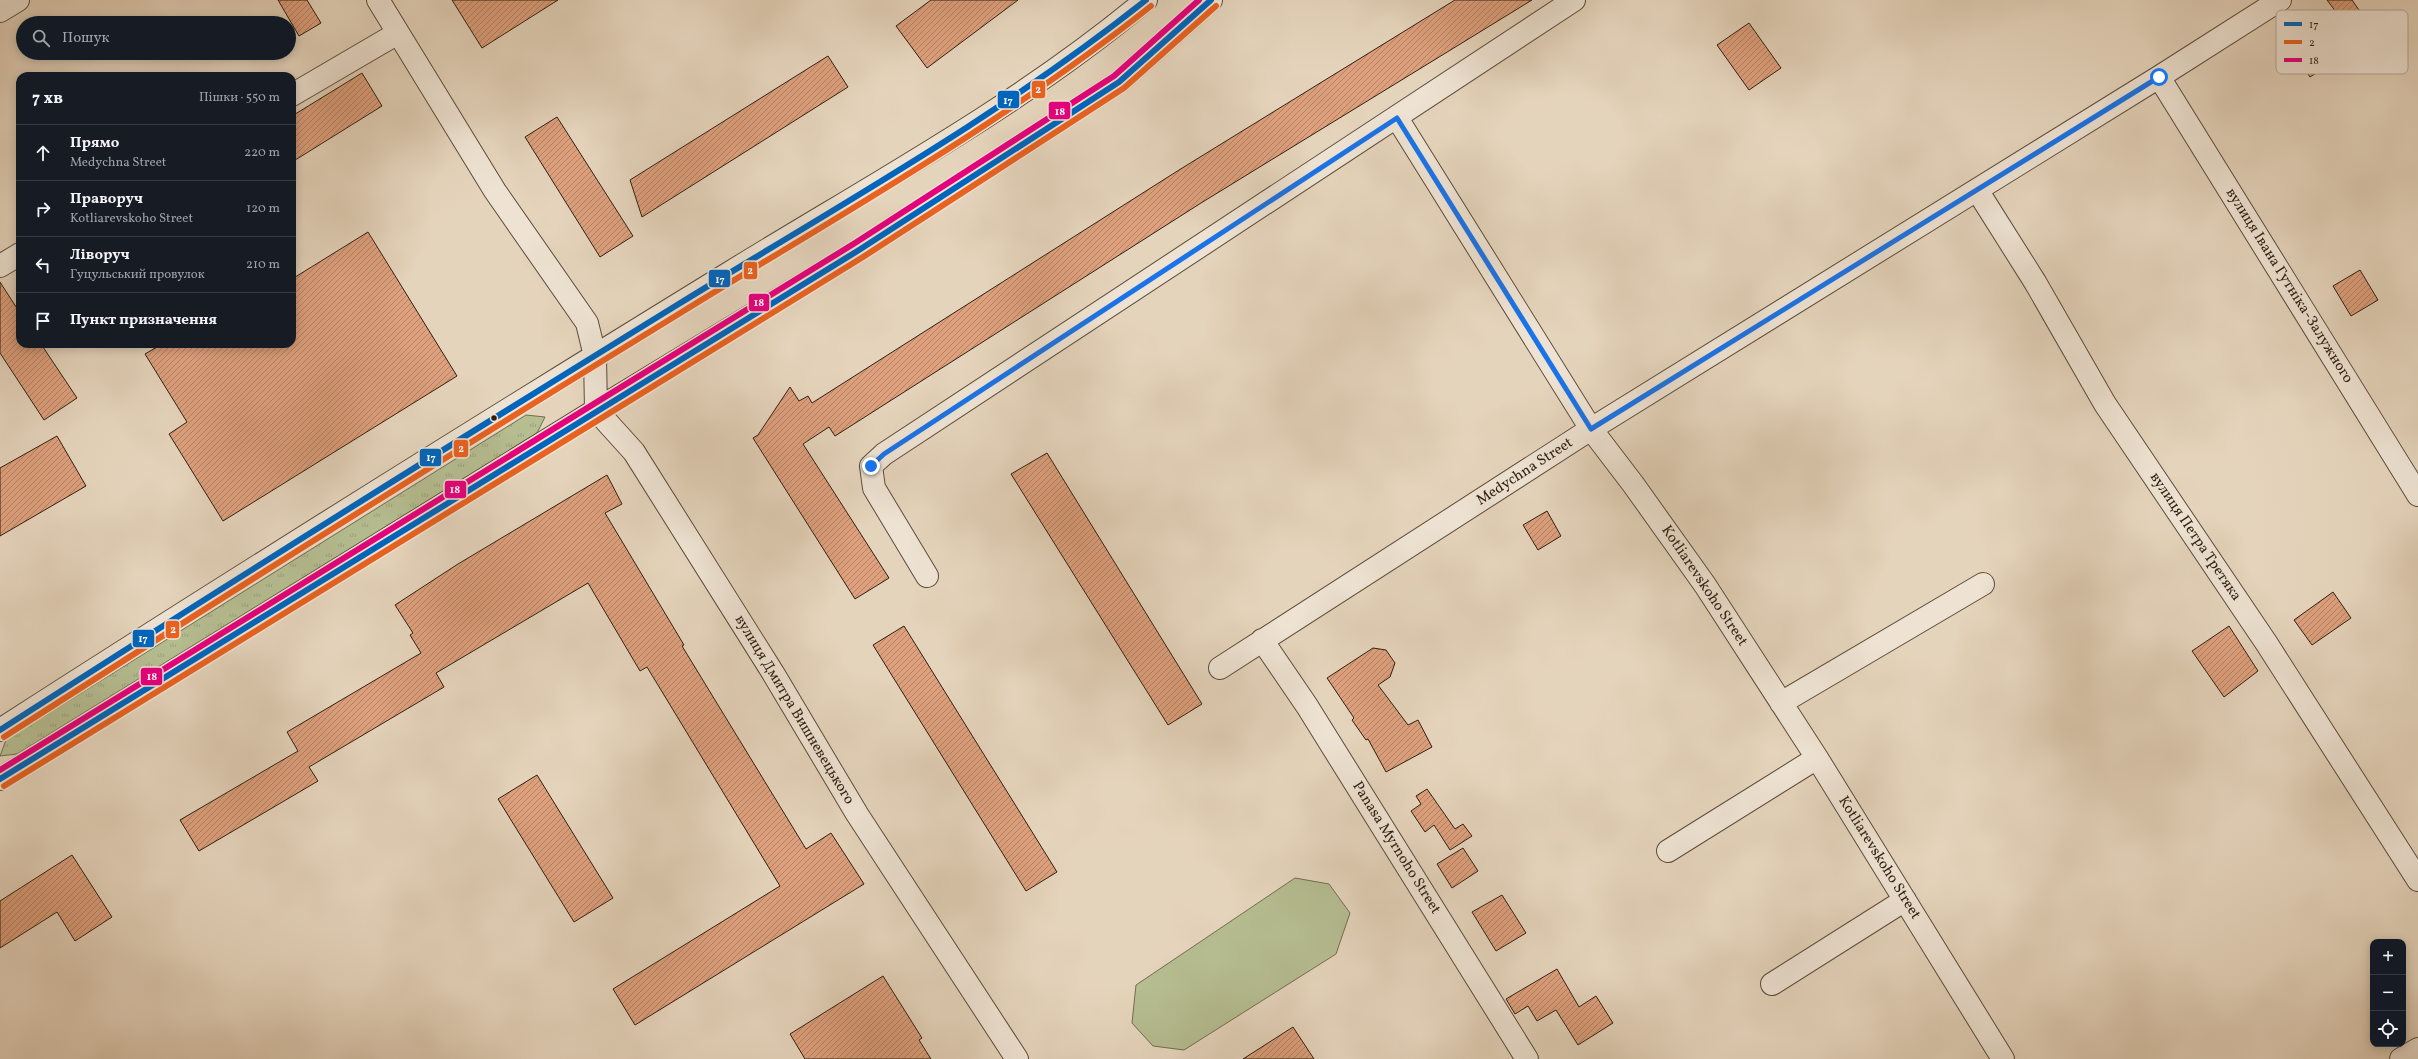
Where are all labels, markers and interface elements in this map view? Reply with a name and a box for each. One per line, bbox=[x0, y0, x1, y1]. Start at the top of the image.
legend bbox=[2276, 10, 2408, 74]
search box bbox=[16, 16, 296, 60]
text: 17 bbox=[2309, 18, 2319, 33]
icon: search bbox=[30, 27, 52, 49]
text: Пошук bbox=[62, 28, 110, 49]
text: 2 bbox=[2309, 36, 2315, 51]
text: 18 bbox=[2309, 54, 2319, 69]
route start bbox=[2150, 68, 2168, 86]
line badge: 2 bbox=[1031, 80, 1046, 99]
text: 2 bbox=[1035, 83, 1041, 98]
text: 7 хв bbox=[32, 87, 63, 110]
text: Пішки · 550 m bbox=[199, 89, 280, 107]
line badge: 17 bbox=[997, 90, 1020, 109]
text: 17 bbox=[1003, 94, 1013, 109]
line badge: 18 bbox=[1048, 101, 1071, 120]
text: 18 bbox=[1055, 105, 1065, 120]
text: Прямо bbox=[70, 133, 119, 154]
icon: ahead bbox=[32, 142, 54, 164]
text: 220 m bbox=[244, 144, 280, 162]
text: Medychna Street bbox=[70, 154, 166, 172]
street label: вулиця Івана Гутніка-Залужного bbox=[2220, 184, 2358, 388]
text: Праворуч bbox=[70, 189, 143, 210]
icon: right bbox=[32, 198, 54, 220]
text: 120 m bbox=[246, 200, 280, 218]
text: Kotliarevskoho Street bbox=[70, 210, 193, 228]
text: Ліворуч bbox=[70, 245, 130, 266]
icon: left bbox=[32, 254, 54, 276]
text: 210 m bbox=[246, 256, 280, 274]
line badge: 2 bbox=[743, 261, 758, 280]
text: 2 bbox=[747, 264, 753, 279]
text: Гуцульський провулок bbox=[70, 266, 205, 284]
line badge: 17 bbox=[708, 269, 731, 288]
text: 17 bbox=[715, 273, 725, 288]
line badge: 18 bbox=[748, 293, 770, 312]
text: 18 bbox=[754, 296, 764, 311]
icon: arrive bbox=[32, 310, 54, 332]
text: Пункт призначення bbox=[70, 310, 217, 331]
unlabelled marker bbox=[489, 413, 499, 423]
street label: Medychna Street bbox=[1473, 433, 1577, 511]
line badge: 2 bbox=[453, 439, 469, 458]
text: 2 bbox=[458, 442, 464, 457]
line badge: 17 bbox=[419, 448, 442, 467]
text: 17 bbox=[426, 451, 436, 466]
route end bbox=[862, 457, 880, 475]
street label: вулиця Петра Третяка bbox=[2144, 469, 2246, 605]
line badge: 18 bbox=[444, 480, 467, 499]
text: 18 bbox=[450, 483, 460, 498]
street label: Kotliarevskoho Street bbox=[1656, 521, 1752, 651]
street label: вулиця Дмитра Вишневецького bbox=[729, 611, 859, 809]
line badge: 2 bbox=[165, 620, 180, 639]
text: 2 bbox=[170, 623, 176, 638]
line badge: 17 bbox=[132, 629, 155, 648]
text: 17 bbox=[138, 632, 148, 647]
line badge: 18 bbox=[140, 667, 163, 686]
text: 18 bbox=[147, 670, 157, 685]
street label: Panasa Myrnoho Street bbox=[1347, 778, 1445, 918]
street label: Kotliarevskoho Street bbox=[1833, 792, 1925, 924]
map controls bbox=[2370, 939, 2406, 1047]
button: + bbox=[2370, 939, 2406, 975]
button: − bbox=[2370, 975, 2406, 1011]
button: locate bbox=[2370, 1011, 2406, 1047]

